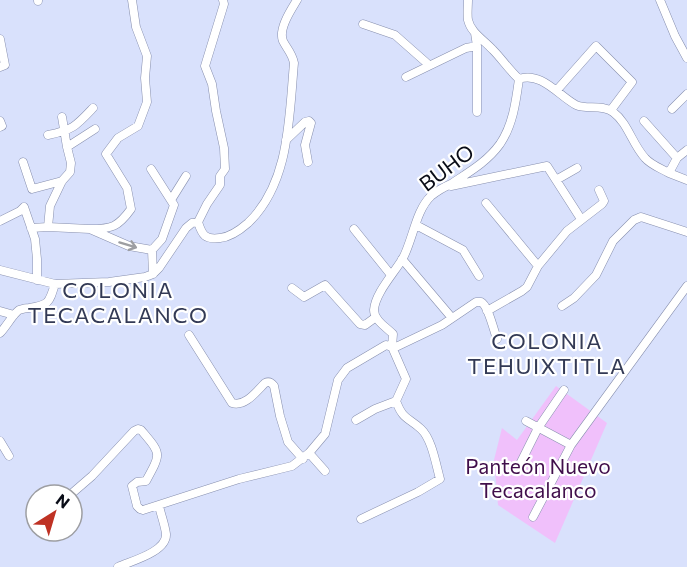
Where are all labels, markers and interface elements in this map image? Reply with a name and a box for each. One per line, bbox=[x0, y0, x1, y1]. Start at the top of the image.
street label: BUHO bbox=[414, 138, 478, 196]
one-way arrow bbox=[118, 240, 137, 251]
district label: COLONIA TECACALANCO bbox=[28, 276, 208, 328]
district label: COLONIA TEHUIXTITLA bbox=[467, 327, 627, 379]
park label: Panteón Nuevo Tecacalanco bbox=[465, 453, 611, 502]
north arrow bbox=[24, 483, 84, 543]
text: N bbox=[53, 489, 74, 512]

